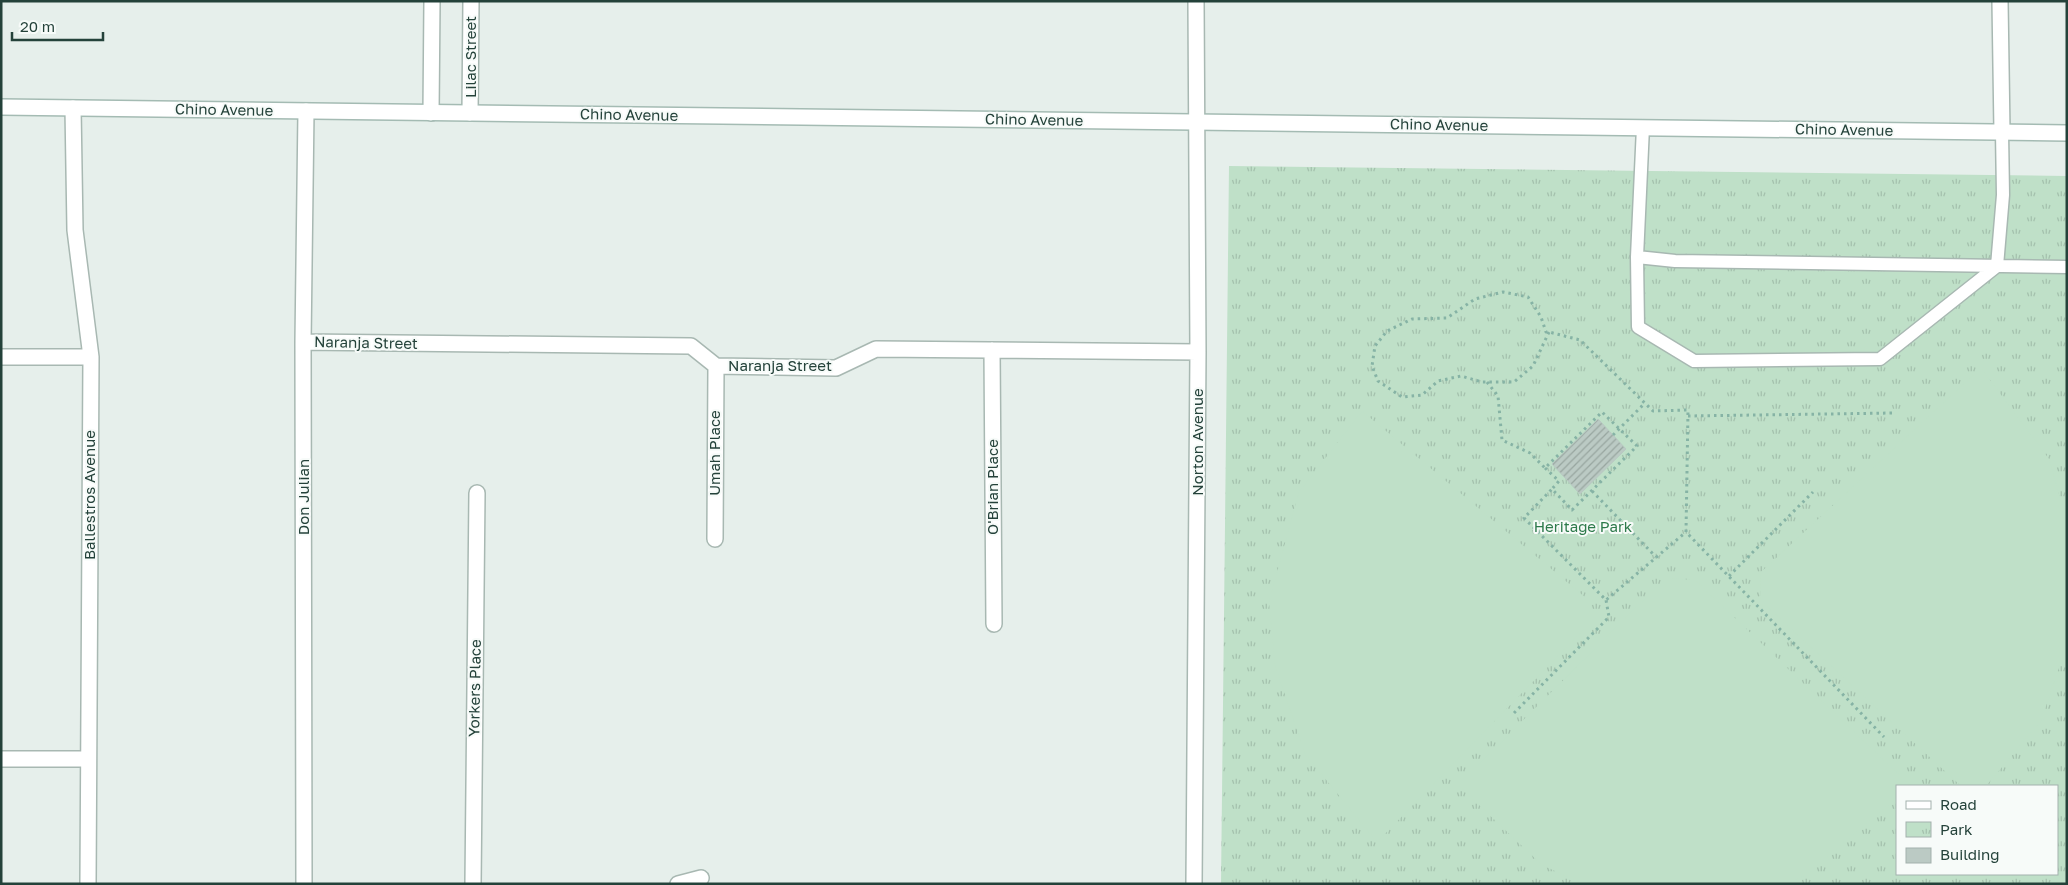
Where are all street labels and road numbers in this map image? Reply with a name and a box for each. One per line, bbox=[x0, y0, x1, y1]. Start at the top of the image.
street label: Lilac Street bbox=[461, 16, 479, 98]
street label: Chino Avenue bbox=[175, 99, 274, 119]
street label: Chino Avenue bbox=[580, 104, 679, 124]
street label: Chino Avenue bbox=[985, 109, 1084, 129]
street label: Chino Avenue bbox=[1390, 114, 1489, 134]
street label: Chino Avenue bbox=[1795, 119, 1894, 139]
street label: Naranja Street bbox=[314, 332, 418, 352]
street label: Naranja Street bbox=[728, 356, 832, 374]
street label: Norton Avenue bbox=[1188, 388, 1206, 496]
street label: Umah Place bbox=[705, 410, 723, 496]
street label: Ballestros Avenue bbox=[80, 430, 98, 560]
street label: O'Brian Place bbox=[983, 439, 1001, 535]
street label: Don Julian bbox=[294, 459, 312, 535]
street label: Yorkers Place bbox=[464, 639, 484, 737]

